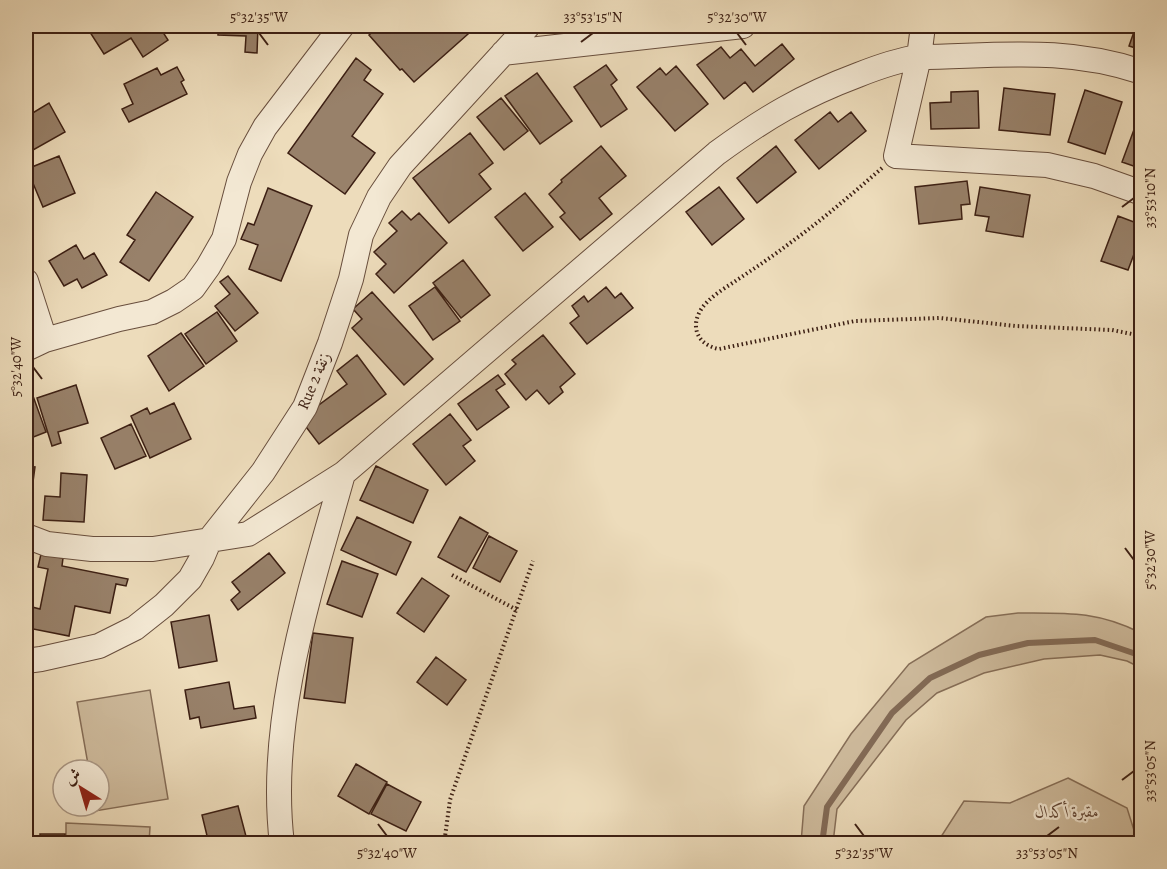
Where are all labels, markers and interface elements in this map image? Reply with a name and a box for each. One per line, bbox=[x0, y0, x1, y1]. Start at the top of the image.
text: 5°32'35"W bbox=[230, 7, 288, 27]
text: 33°53'15"N bbox=[563, 7, 623, 27]
text: 5°32'30"W bbox=[707, 7, 767, 27]
text: 33°53'10"N bbox=[1140, 167, 1160, 228]
text: 5°32'40"W bbox=[6, 337, 26, 397]
street label: Rue 2 زنقة bbox=[292, 349, 336, 413]
text: 5°32'30"W bbox=[1140, 530, 1160, 590]
text: 33°53'05"N bbox=[1140, 740, 1160, 802]
north arrow bbox=[51, 758, 111, 818]
text: ش bbox=[60, 763, 86, 790]
park label: مقبرة أكدال bbox=[1035, 800, 1099, 823]
text: 5°32'40"W bbox=[357, 843, 417, 863]
text: 5°32'35"W bbox=[835, 843, 893, 863]
text: 33°53'05"N bbox=[1016, 843, 1078, 863]

